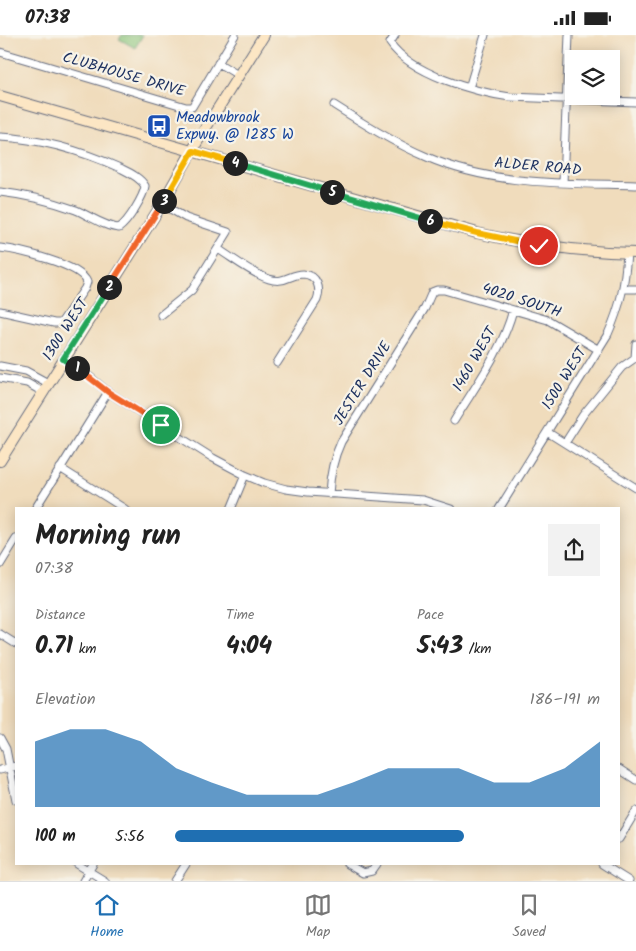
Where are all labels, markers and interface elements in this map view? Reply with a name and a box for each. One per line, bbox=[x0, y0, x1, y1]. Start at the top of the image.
text: 07:38 bbox=[25, 3, 70, 33]
street label: CLUBHOUSE DRIVE bbox=[60, 46, 189, 104]
map controls bbox=[565, 50, 620, 105]
button: layers bbox=[565, 50, 620, 105]
place label: Meadowbrook Expwy. @ 1285 W bbox=[176, 106, 294, 147]
bus stop icon: Meadowbrook Expwy. @ 1285 W bbox=[146, 113, 172, 139]
pin: 4 bbox=[222, 151, 248, 175]
street label: ALDER ROAD bbox=[493, 151, 583, 183]
text: 4 bbox=[232, 152, 239, 174]
pin: 5 bbox=[320, 179, 344, 205]
text: 5 bbox=[329, 181, 336, 203]
pin: 3 bbox=[152, 189, 176, 213]
text: 3 bbox=[161, 190, 168, 212]
pin: 6 bbox=[418, 209, 442, 233]
text: 6 bbox=[427, 210, 434, 232]
pin bbox=[518, 225, 560, 267]
icon: check bbox=[525, 232, 553, 260]
pin: 2 bbox=[96, 275, 122, 299]
text: 2 bbox=[105, 276, 114, 298]
street label: 4020 SOUTH bbox=[479, 277, 564, 325]
street label: 1300 WEST bbox=[36, 292, 96, 366]
street label: 1460 WEST bbox=[447, 321, 504, 396]
street label: JESTER DRIVE bbox=[327, 336, 399, 430]
street label: 1500 WEST bbox=[536, 341, 595, 415]
pin: 1 bbox=[64, 355, 90, 381]
text: 1 bbox=[75, 357, 80, 379]
pin bbox=[140, 404, 182, 446]
icon: arrive bbox=[147, 411, 175, 439]
text: Morning run bbox=[35, 514, 181, 559]
button: share bbox=[548, 524, 600, 576]
text: 07:38 bbox=[35, 556, 73, 581]
text: Distance bbox=[35, 604, 85, 626]
text: Time bbox=[226, 604, 254, 626]
text: Pace bbox=[417, 604, 444, 626]
text: 0.71 bbox=[35, 626, 73, 666]
text: 4:04 bbox=[226, 626, 272, 666]
text: 5:43 bbox=[417, 626, 463, 666]
text: km bbox=[73, 638, 96, 660]
text: /km bbox=[463, 638, 491, 660]
text: Elevation bbox=[35, 687, 96, 712]
text: 186–191 m bbox=[530, 687, 600, 712]
text: 100 m bbox=[35, 824, 76, 849]
text: 5:56 bbox=[115, 824, 145, 849]
tab: Home bbox=[90, 891, 123, 943]
tab: Map bbox=[304, 891, 332, 943]
tab: Saved bbox=[513, 891, 546, 943]

